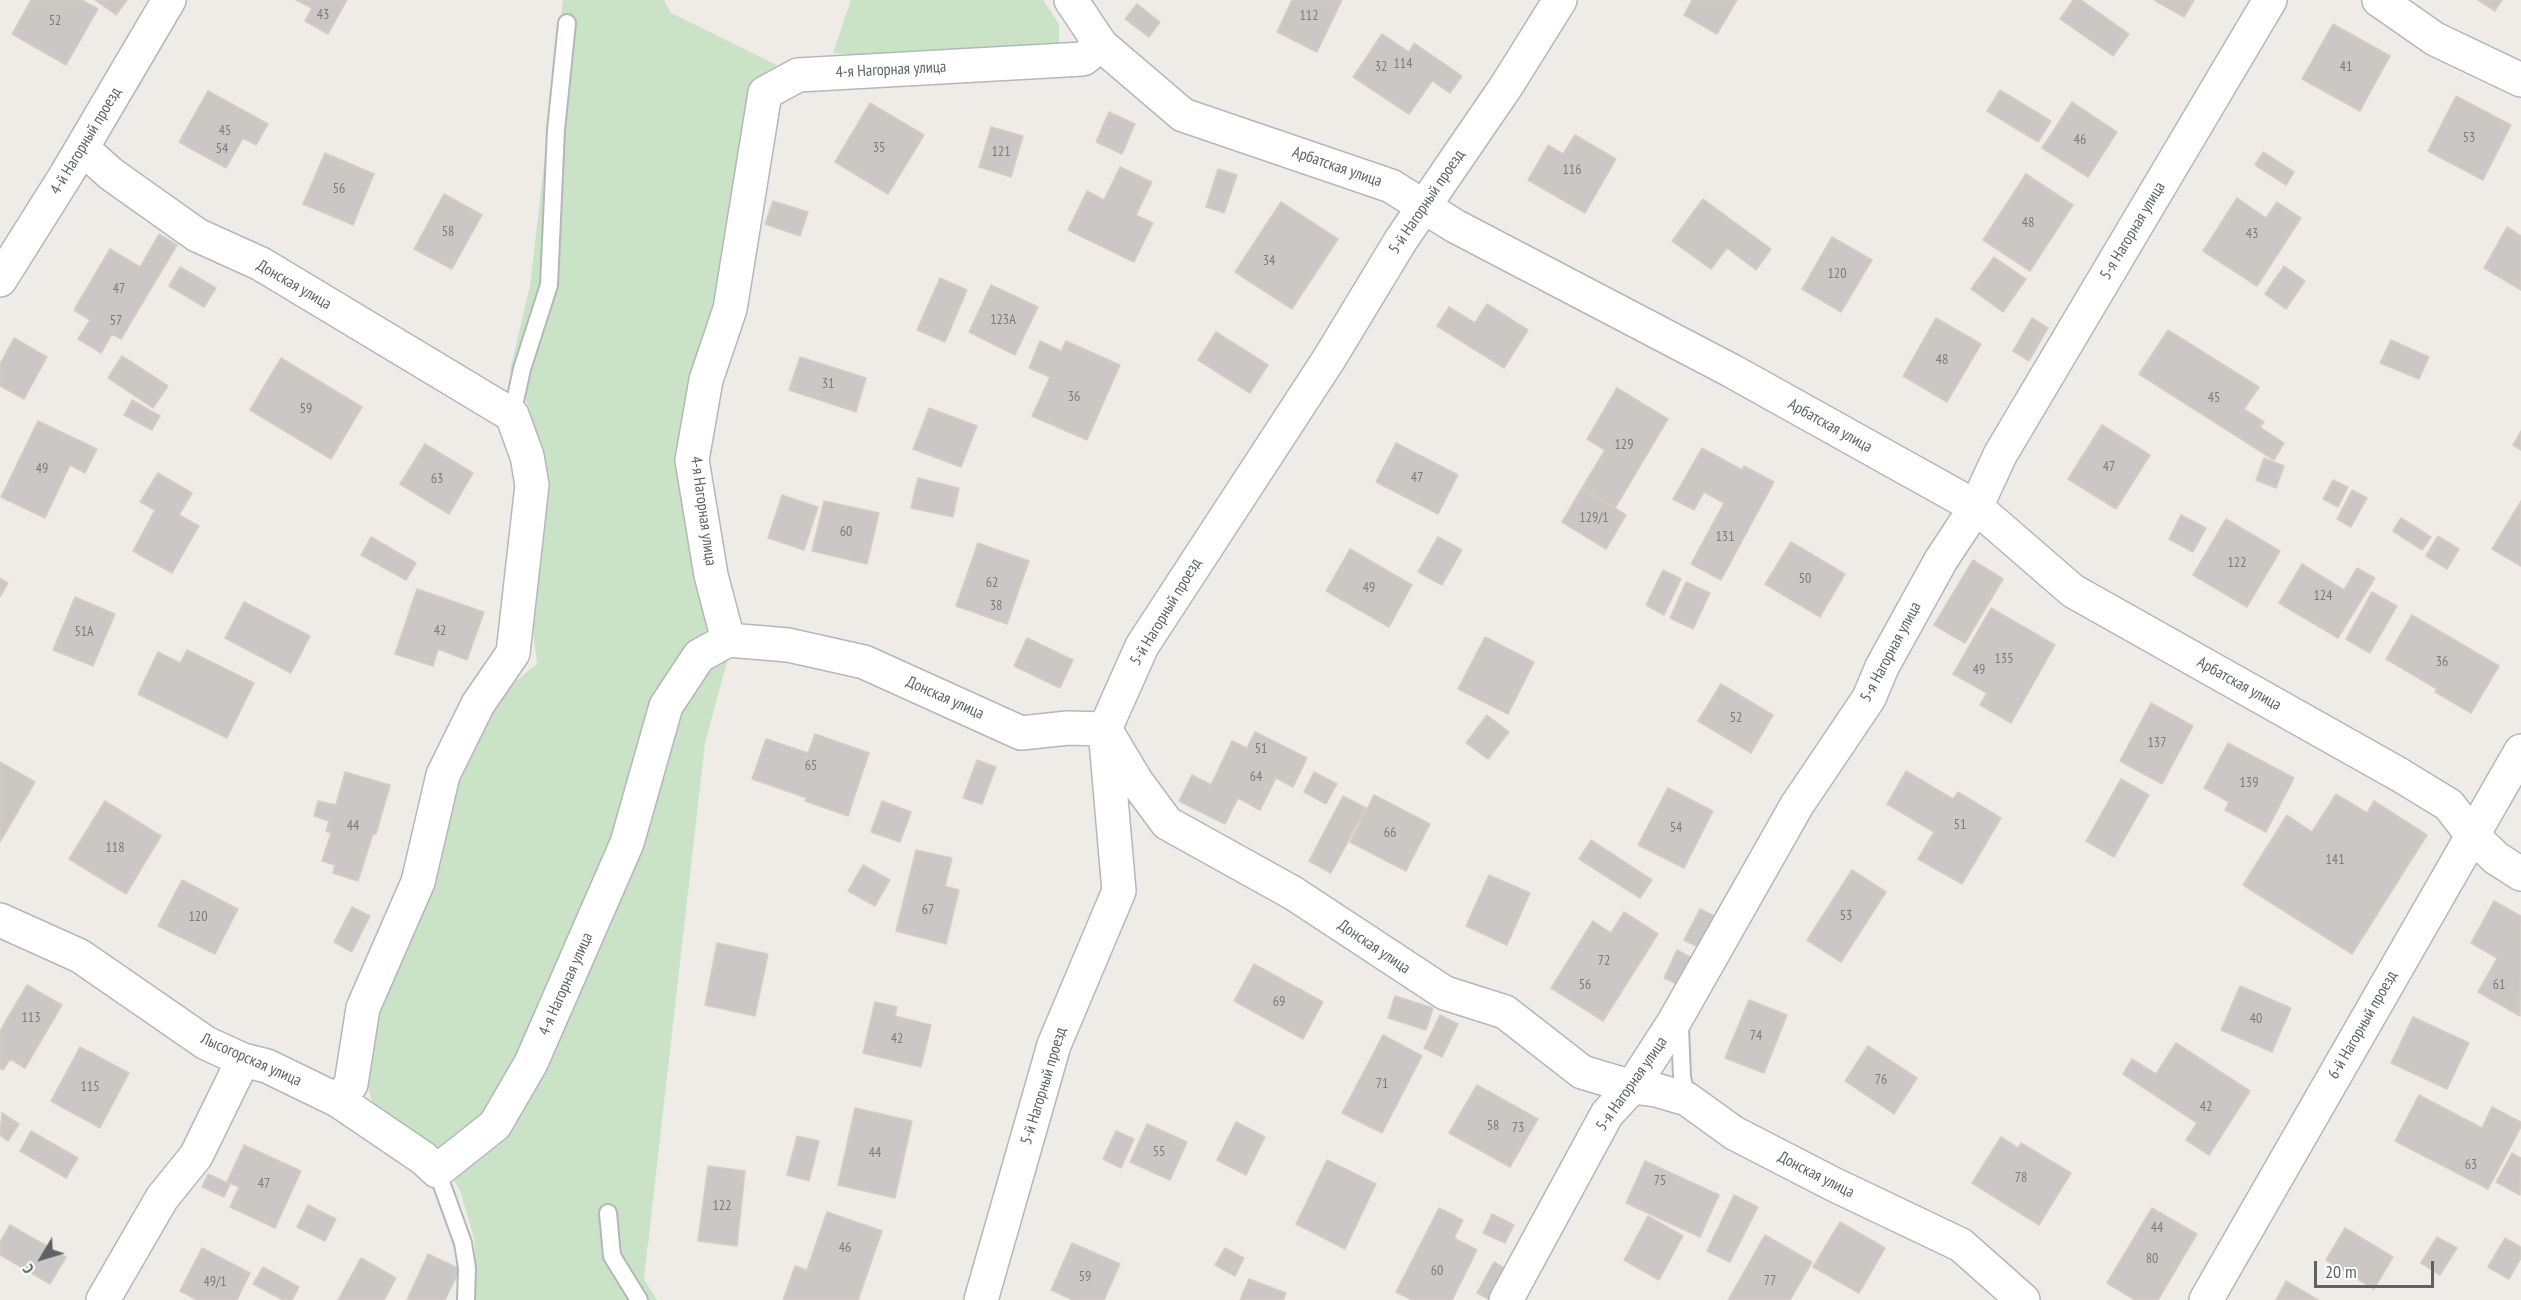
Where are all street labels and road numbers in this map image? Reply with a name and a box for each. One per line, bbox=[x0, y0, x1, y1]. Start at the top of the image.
street label: 4-я Нагорная улица bbox=[835, 58, 947, 82]
street label: 4-й Нагорный проезд bbox=[46, 84, 126, 198]
street label: Арбатская улица bbox=[1290, 143, 1384, 191]
street label: 5-й Нагорный проезд bbox=[1385, 146, 1469, 258]
street label: 5-я Нагорная улица bbox=[2096, 179, 2170, 283]
street label: Донская улица bbox=[253, 256, 335, 314]
street label: Арбатская улица bbox=[1784, 395, 1876, 457]
street label: 4-я Нагорная улица bbox=[686, 455, 720, 567]
street label: 5-й Нагорный проезд bbox=[1126, 555, 1206, 669]
street label: 5-я Нагорная улица bbox=[1857, 599, 1925, 705]
street label: Арбатская улица bbox=[2193, 653, 2285, 715]
street label: Донская улица bbox=[903, 672, 987, 724]
street label: Донская улица bbox=[1334, 916, 1414, 978]
street label: 4-я Нагорная улица bbox=[535, 930, 597, 1038]
street label: 6-й Нагорный проезд bbox=[2324, 968, 2402, 1082]
street label: 5-й Нагорный проезд bbox=[1017, 1025, 1071, 1147]
street label: Лысогорская улица bbox=[198, 1029, 304, 1091]
street label: 5-я Нагорная улица bbox=[1592, 1033, 1672, 1135]
street label: Донская улица bbox=[1775, 1148, 1857, 1202]

